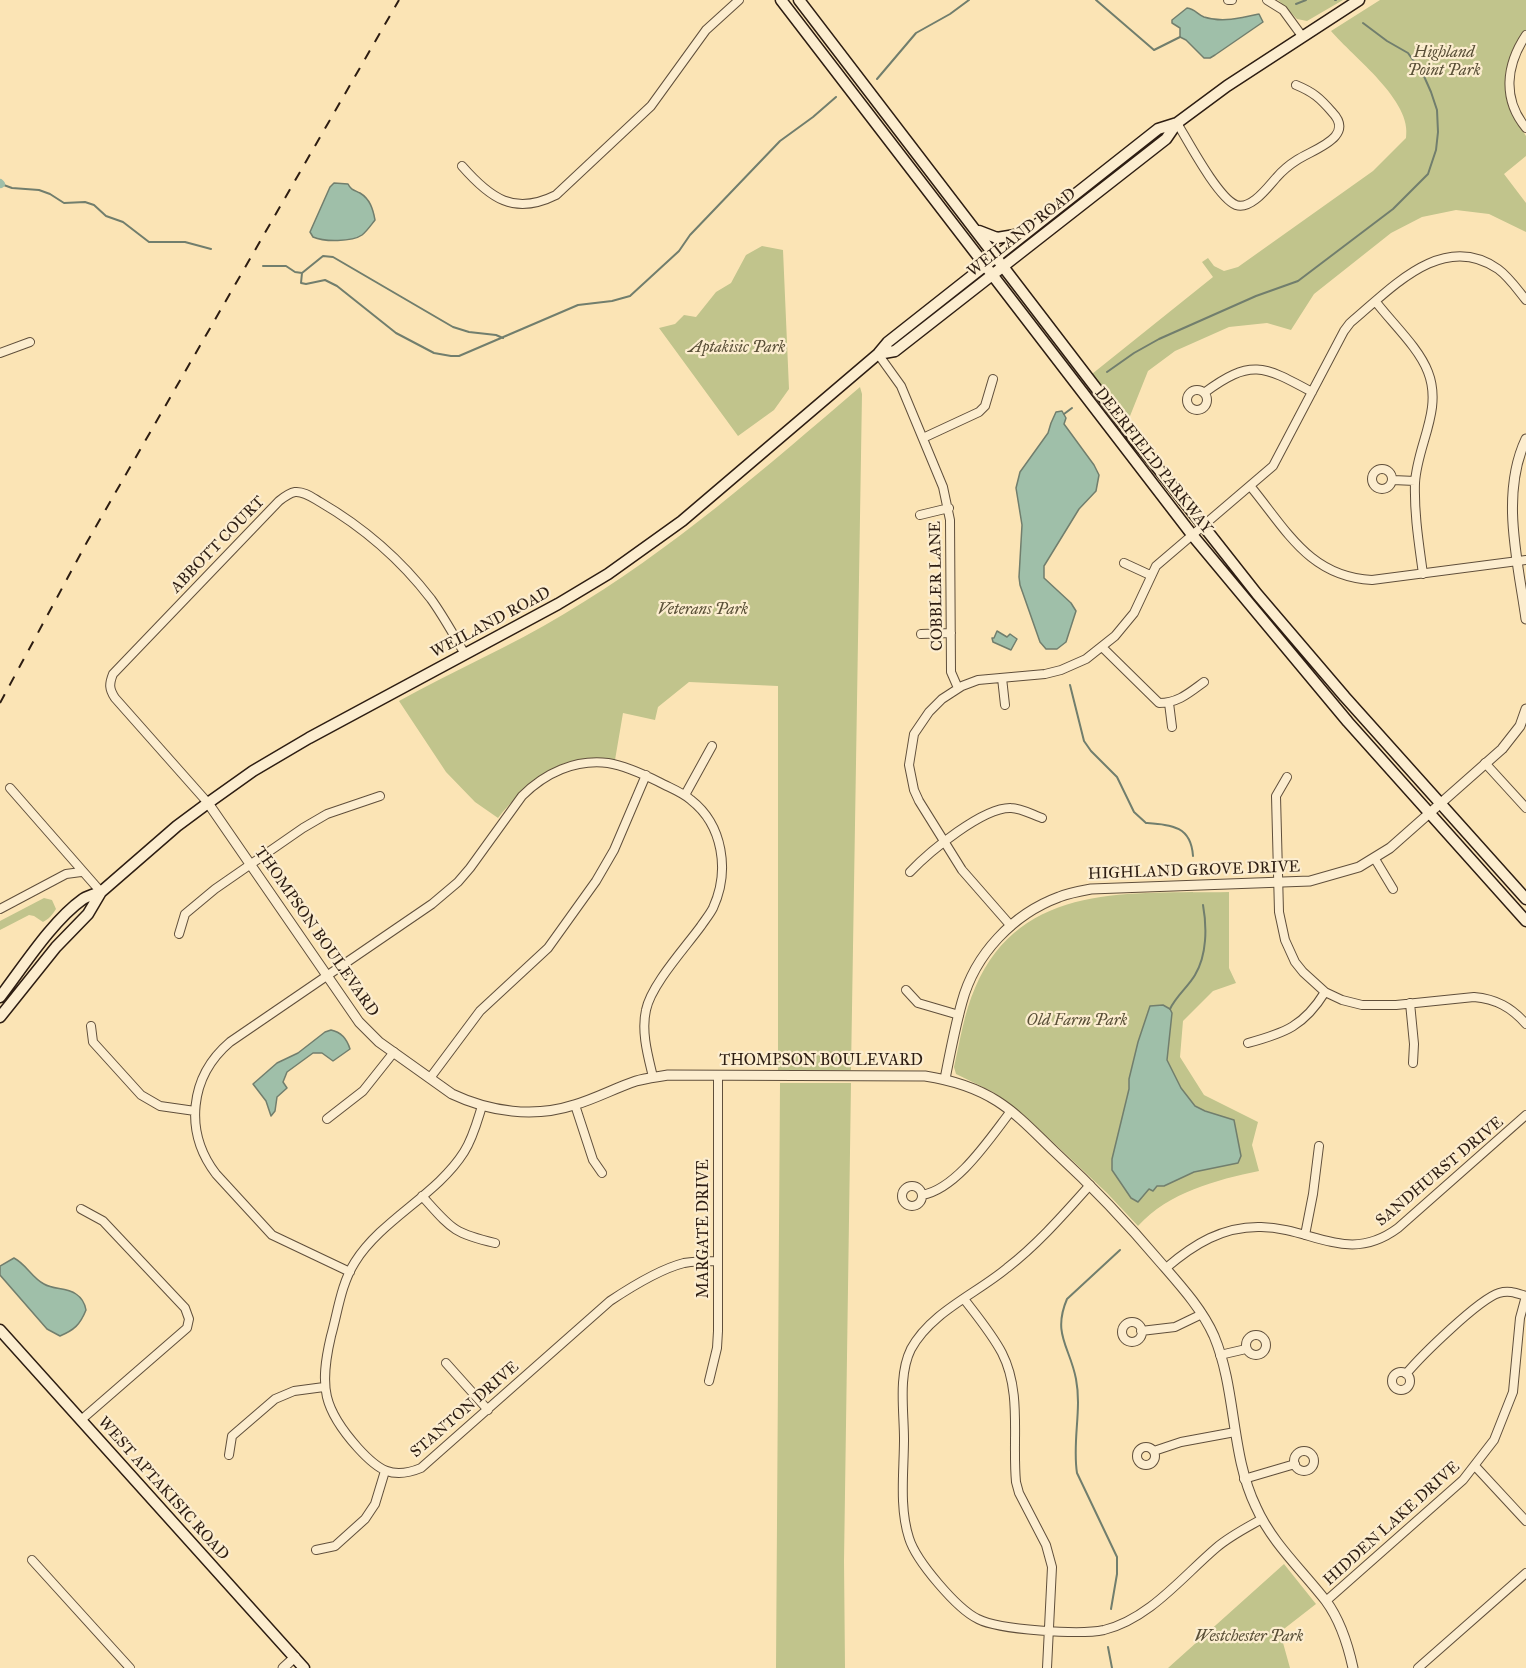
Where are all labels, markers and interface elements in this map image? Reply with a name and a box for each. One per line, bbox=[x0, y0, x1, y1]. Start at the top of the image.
park label: Highland Point Park bbox=[1407, 43, 1481, 81]
street label: WEILAND ROAD bbox=[964, 185, 1080, 281]
park label: Aptakisic Park bbox=[689, 338, 785, 358]
street label: DEERFIELD PARKWAY bbox=[1090, 384, 1216, 538]
street label: ABBOTT COURT bbox=[167, 493, 269, 597]
street label: COBBLER LANE bbox=[926, 521, 948, 651]
street label: WEILAND ROAD bbox=[428, 583, 554, 663]
park label: Veterans Park bbox=[658, 600, 748, 620]
street label: THOMPSON BOULEVARD bbox=[250, 843, 382, 1021]
street label: HIGHLAND GROVE DRIVE bbox=[1088, 858, 1300, 884]
park label: Old Farm Park bbox=[1027, 1011, 1127, 1031]
street label: THOMPSON BOULEVARD bbox=[719, 1051, 923, 1071]
street label: SANDHURST DRIVE bbox=[1372, 1113, 1508, 1231]
street label: MARGATE DRIVE bbox=[694, 1159, 714, 1299]
street label: STANTON DRIVE bbox=[407, 1358, 523, 1462]
street label: WEST APTAKISIC ROAD bbox=[93, 1413, 233, 1565]
street label: HIDDEN LAKE DRIVE bbox=[1320, 1458, 1464, 1590]
park label: Westchester Park bbox=[1195, 1627, 1303, 1647]

